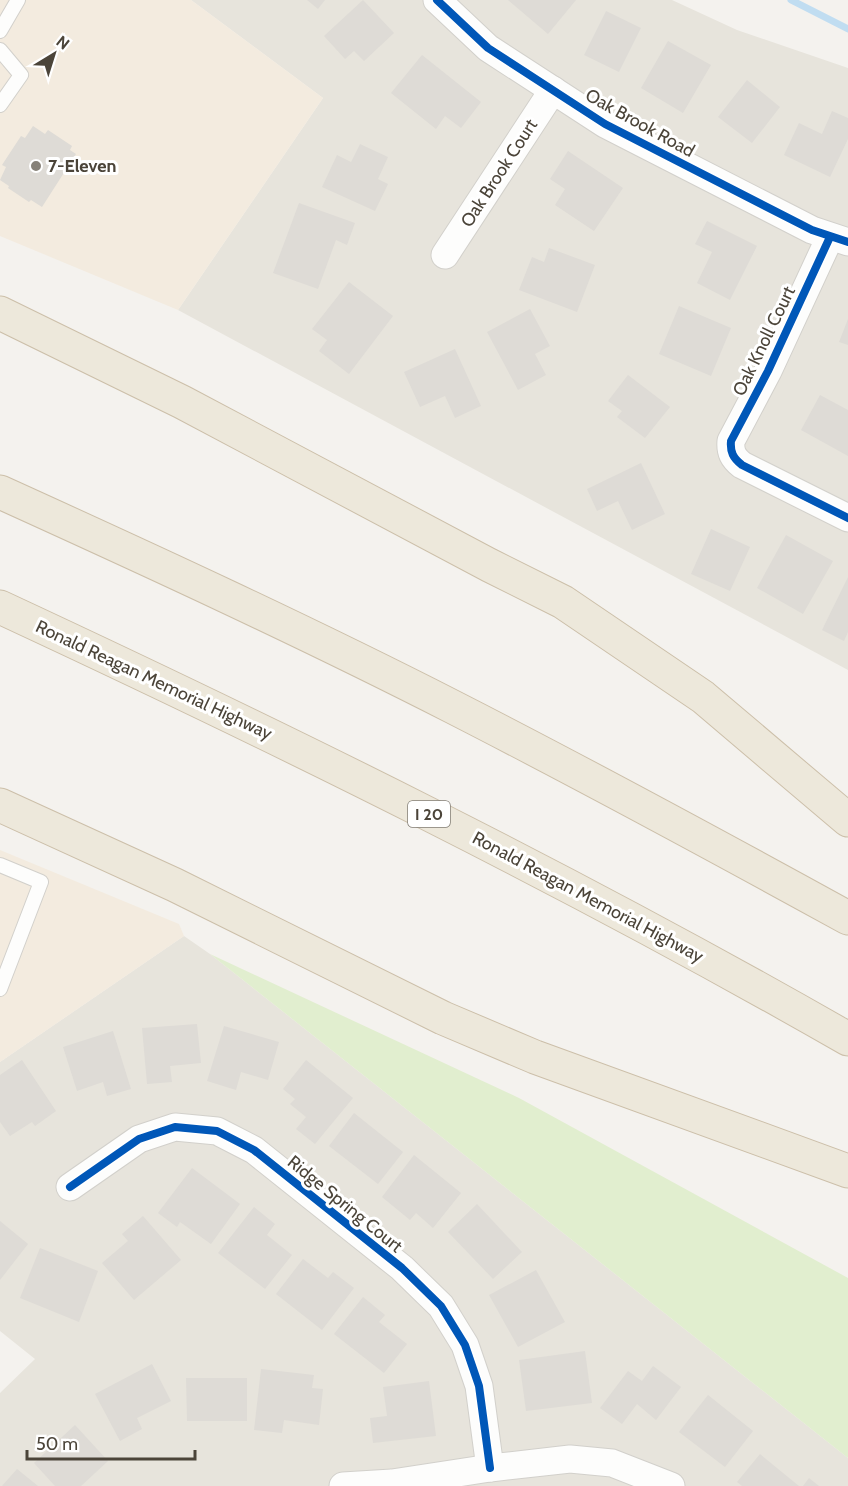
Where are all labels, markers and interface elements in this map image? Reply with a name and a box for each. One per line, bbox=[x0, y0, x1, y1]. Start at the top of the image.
north arrow bbox=[24, 24, 84, 84]
text: N bbox=[53, 32, 73, 54]
street label: Oak Brook Road bbox=[582, 84, 698, 162]
street label: Oak Brook Court bbox=[456, 115, 542, 231]
place label: 7-Eleven bbox=[48, 155, 116, 177]
marker: 7-Eleven bbox=[29, 159, 43, 173]
street label: Oak Knoll Court bbox=[728, 283, 800, 399]
street label: Ronald Reagan Memorial Highway bbox=[32, 615, 276, 745]
road number: I 20 bbox=[408, 801, 450, 827]
street label: Ronald Reagan Memorial Highway bbox=[469, 827, 707, 967]
street label: Ridge Spring Court bbox=[283, 1151, 407, 1257]
scale bar bbox=[27, 1423, 195, 1461]
text: 50 m bbox=[36, 1433, 78, 1455]

